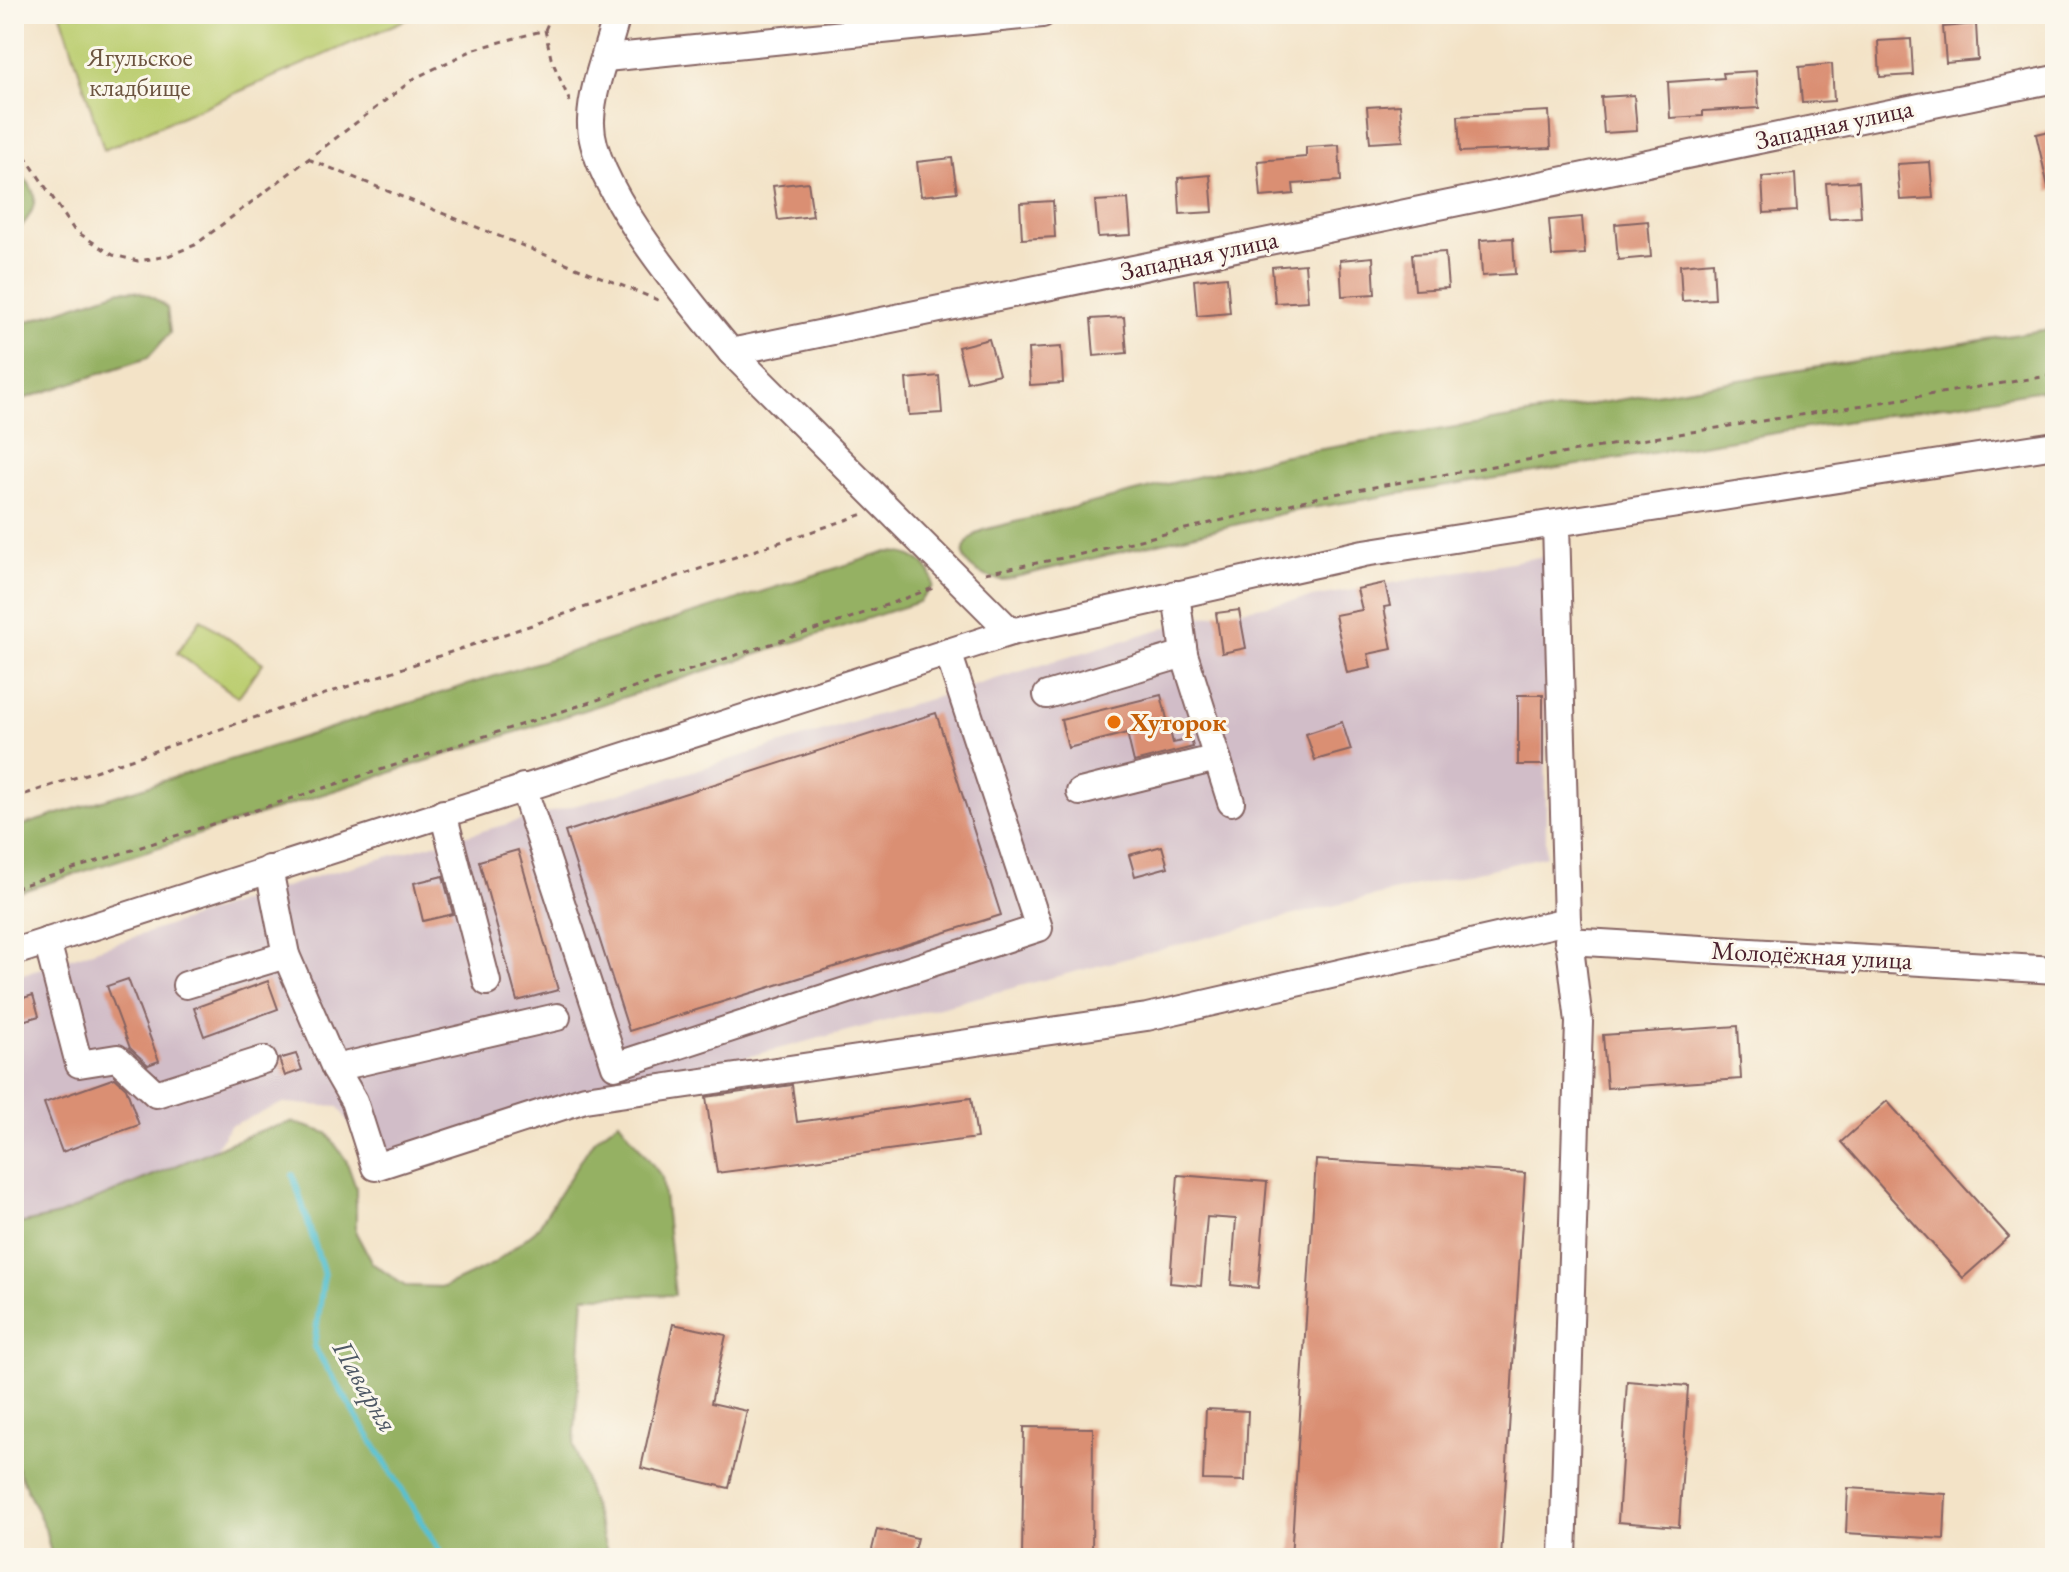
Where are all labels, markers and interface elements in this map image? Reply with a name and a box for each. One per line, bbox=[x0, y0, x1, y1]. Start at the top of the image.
park label: Ягульское кладбище bbox=[86, 40, 193, 104]
street label: Западная улица bbox=[1752, 91, 1917, 157]
street label: Западная улица bbox=[1117, 222, 1282, 288]
place label: Хуторок bbox=[1129, 705, 1227, 739]
marker: Хуторок bbox=[1105, 713, 1123, 731]
street label: Молодёжная улица bbox=[1711, 933, 1914, 977]
water label: Паварня bbox=[325, 1332, 407, 1439]

